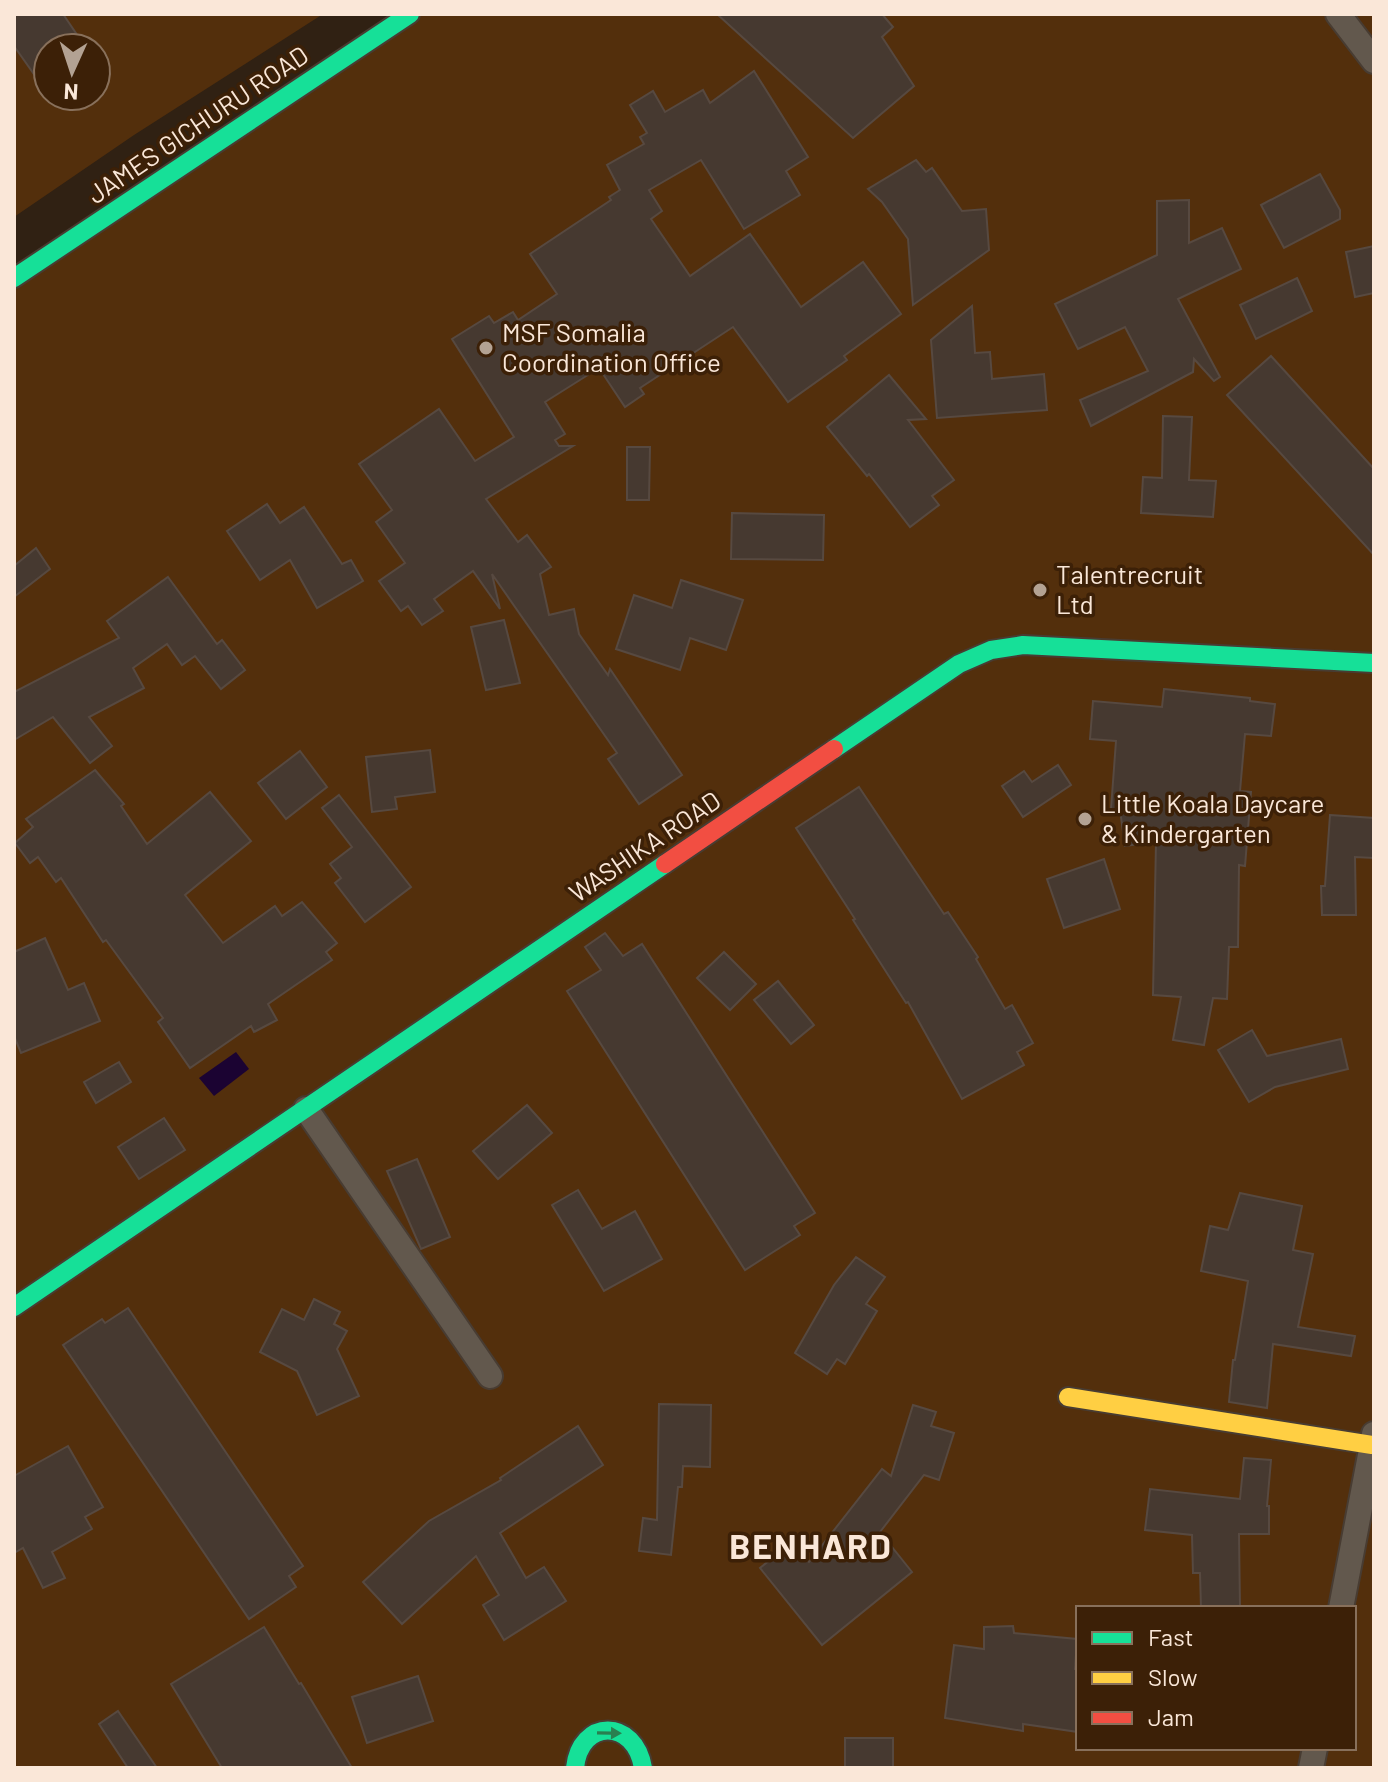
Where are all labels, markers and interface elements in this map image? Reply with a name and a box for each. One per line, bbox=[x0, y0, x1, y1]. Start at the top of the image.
north arrow bbox=[32, 32, 112, 112]
street label: JAMES GICHURU ROAD bbox=[81, 38, 313, 209]
text: N bbox=[63, 80, 79, 106]
place label: MSF Somalia Coordination Office bbox=[502, 316, 721, 377]
marker: MSF Somalia Coordination Office bbox=[477, 339, 495, 357]
place label: Talentrecruit Ltd bbox=[1056, 558, 1203, 619]
marker: Talentrecruit Ltd bbox=[1031, 581, 1049, 599]
street label: WASHIKA ROAD bbox=[563, 784, 726, 908]
place label: Little Koala Daycare & Kindergarten bbox=[1101, 787, 1324, 848]
marker: Little Koala Daycare & Kindergarten bbox=[1076, 810, 1094, 828]
district label: BENHARD bbox=[729, 1525, 893, 1566]
legend bbox=[1076, 1606, 1356, 1750]
text: Fast bbox=[1148, 1622, 1193, 1651]
text: Slow bbox=[1148, 1662, 1197, 1691]
text: Jam bbox=[1148, 1702, 1194, 1731]
one-way arrow bbox=[596, 1727, 622, 1739]

